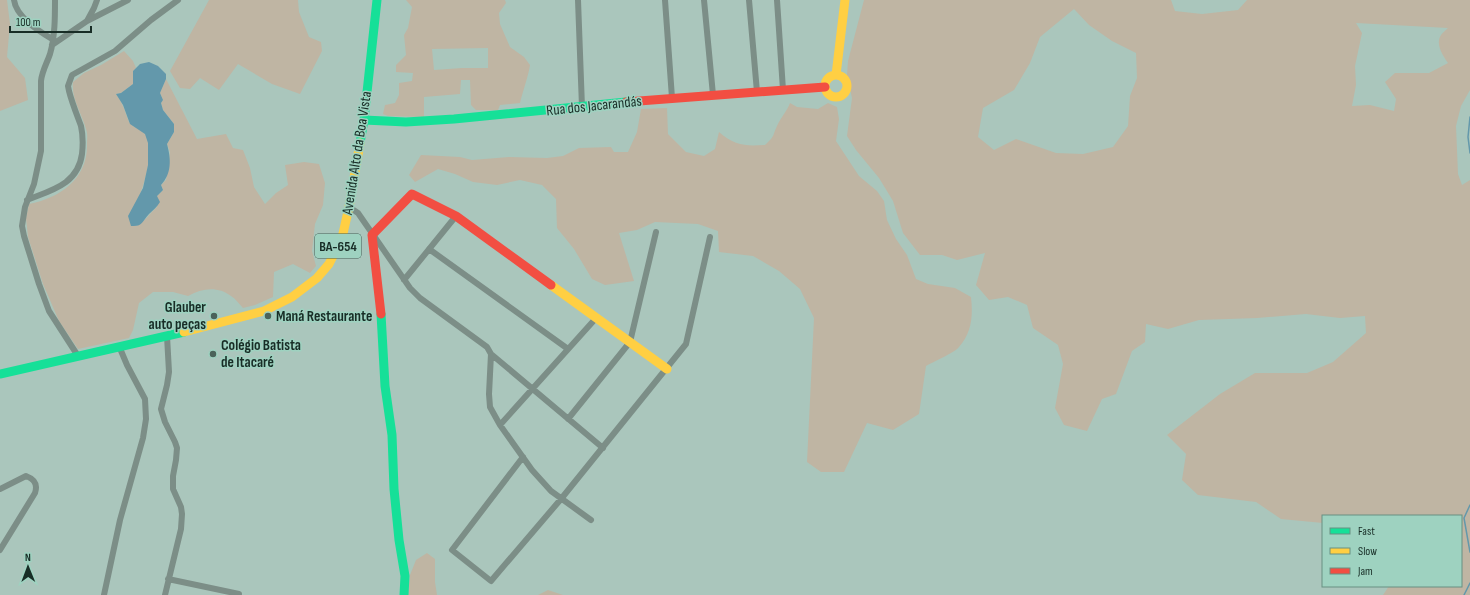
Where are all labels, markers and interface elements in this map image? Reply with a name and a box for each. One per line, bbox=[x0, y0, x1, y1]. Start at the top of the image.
scale bar bbox=[10, 8, 91, 34]
text: 100 m bbox=[16, 15, 41, 30]
street label: Avenida Alto da Boa Vista bbox=[338, 90, 376, 217]
street label: Rua dos Jacarandás bbox=[545, 92, 643, 120]
road number: BA-654 bbox=[315, 234, 361, 258]
place label: Glauber auto peças bbox=[149, 298, 206, 334]
place label: Maná Restaurante bbox=[276, 307, 372, 326]
marker: Glauber auto peças bbox=[209, 311, 219, 321]
marker: Maná Restaurante bbox=[263, 311, 273, 321]
place label: Colégio Batista de Itacaré bbox=[221, 336, 301, 372]
marker: Colégio Batista de Itacaré bbox=[208, 349, 218, 359]
legend bbox=[1322, 515, 1462, 587]
text: Fast bbox=[1358, 524, 1375, 539]
text: Slow bbox=[1358, 544, 1377, 559]
north arrow bbox=[8, 547, 48, 587]
text: N bbox=[25, 551, 31, 564]
text: Jam bbox=[1357, 564, 1373, 579]

